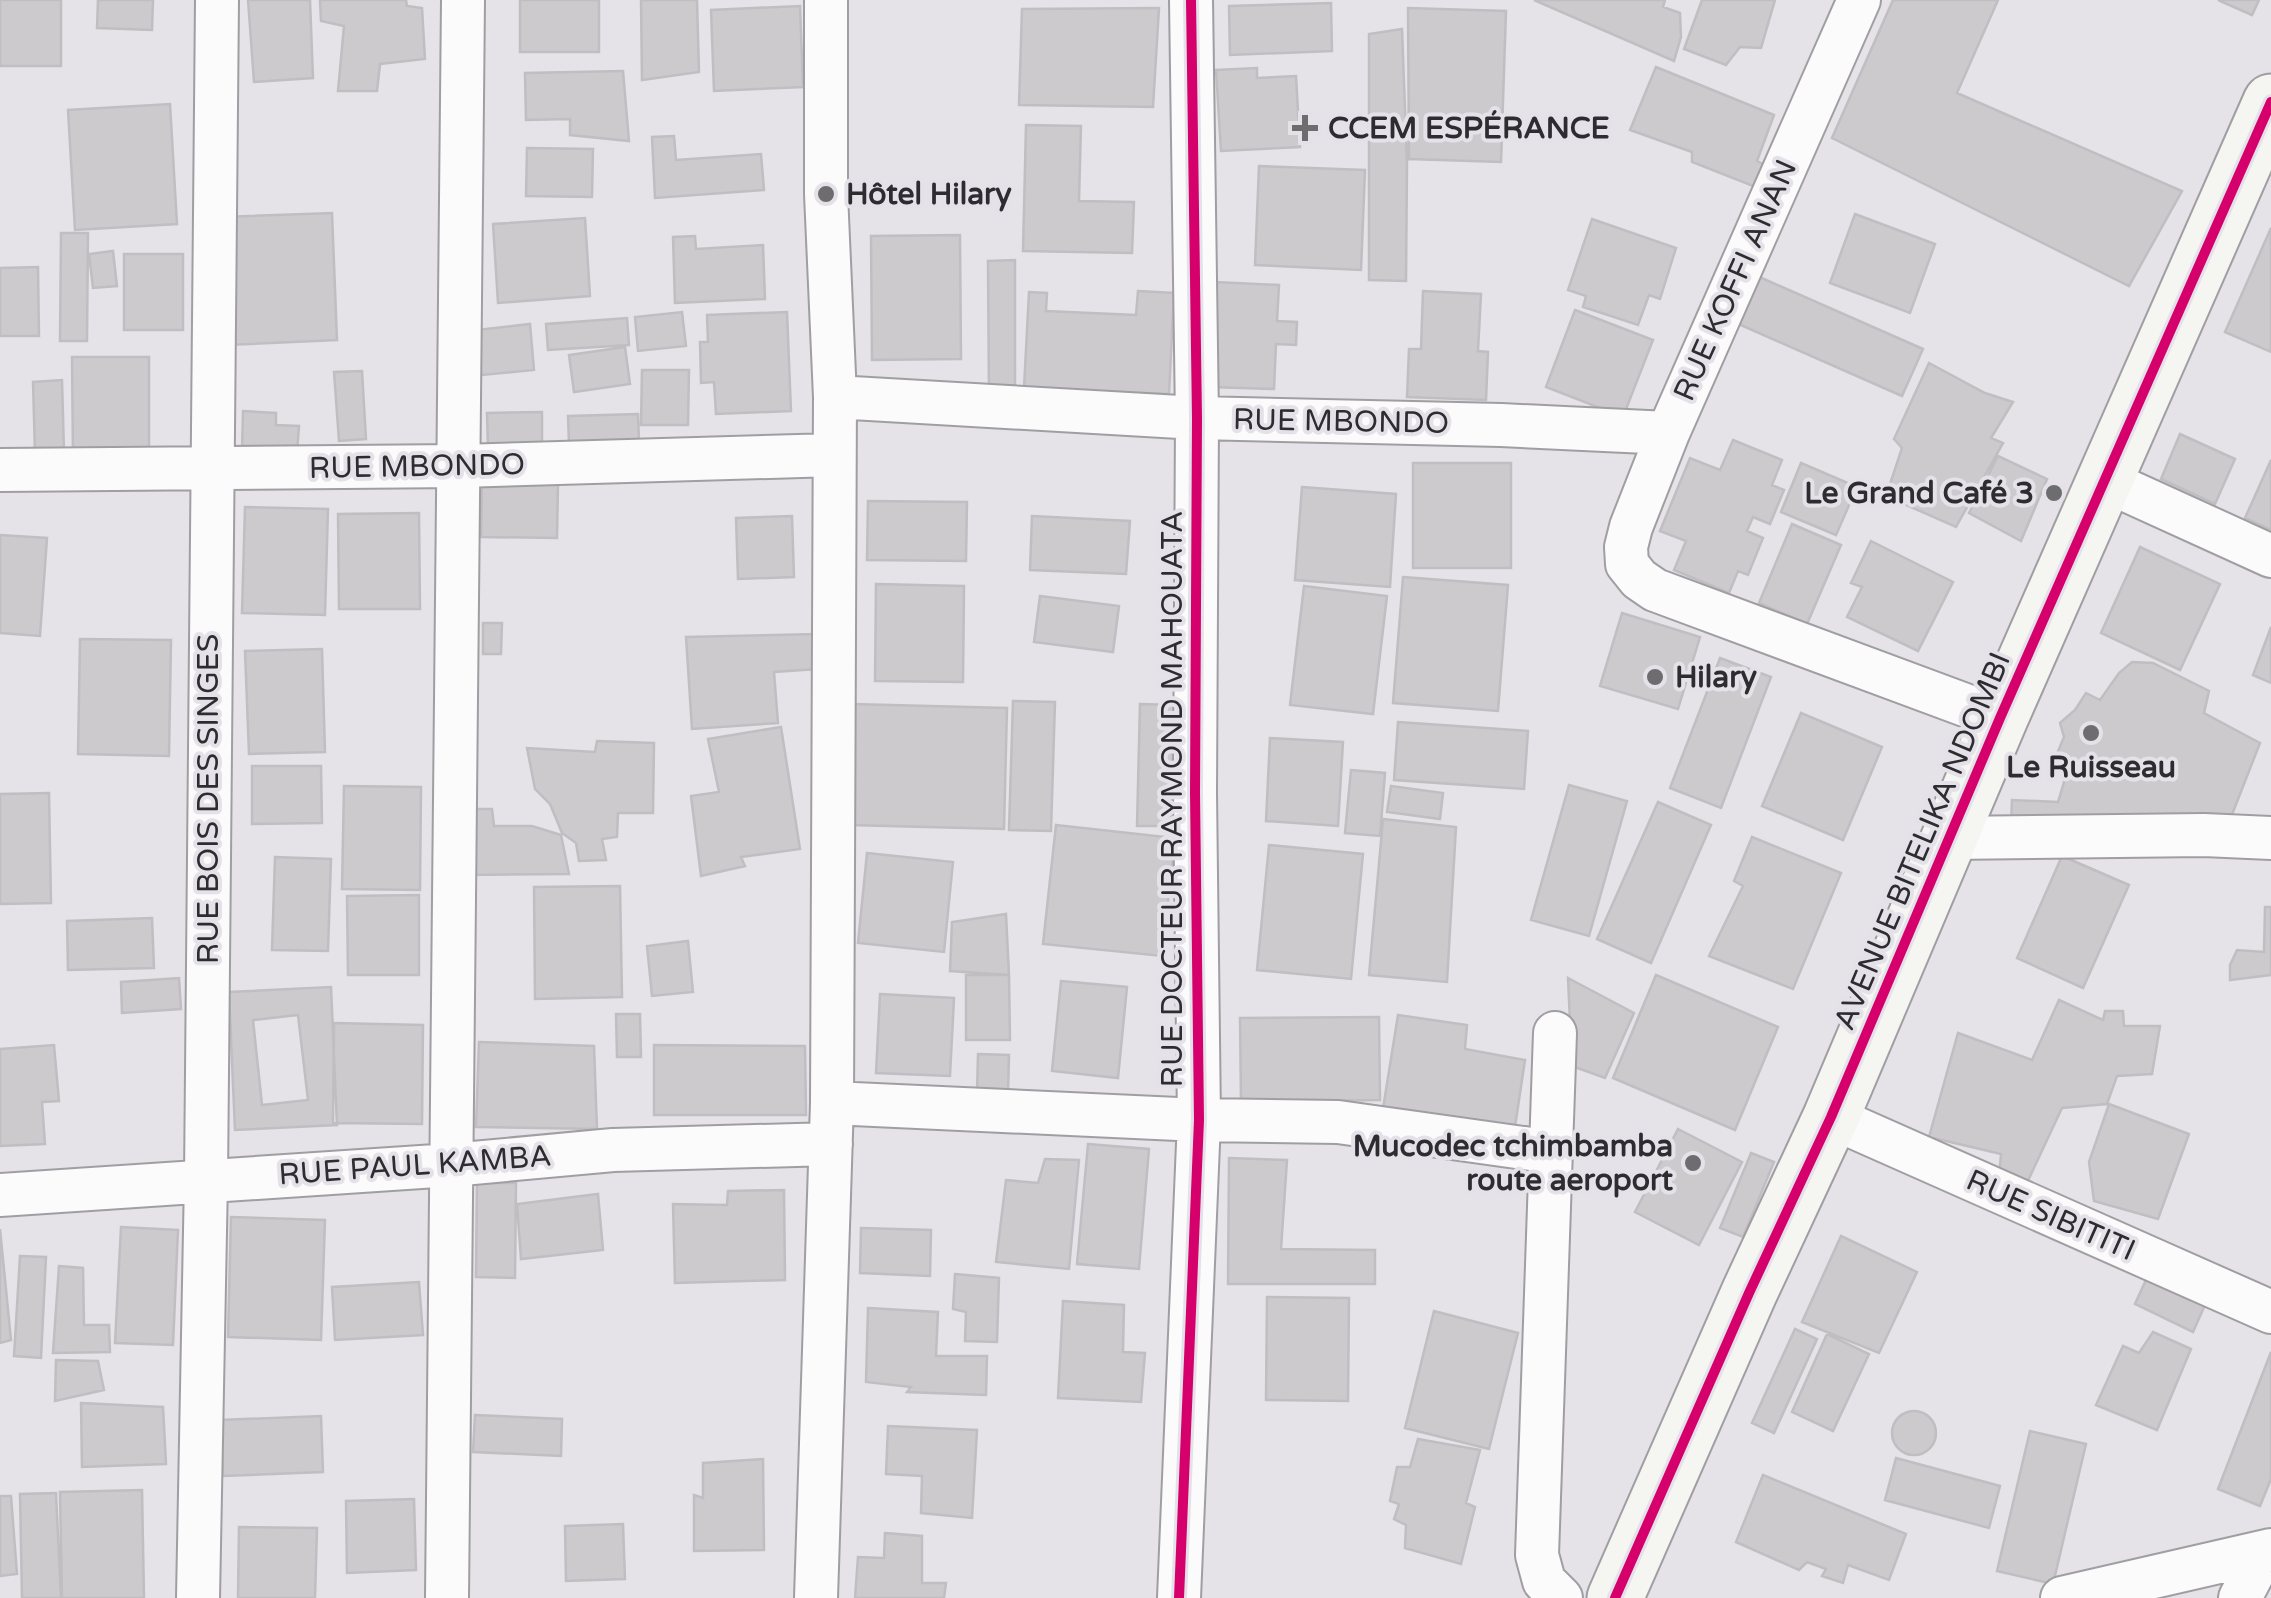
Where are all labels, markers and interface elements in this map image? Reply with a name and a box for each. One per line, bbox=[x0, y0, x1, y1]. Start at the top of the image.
place label: CCEM ESPÉRANCE bbox=[1328, 109, 1610, 147]
marker: CCEM ESPÉRANCE bbox=[1292, 115, 1318, 141]
street label: RUE KOFFI ANAN bbox=[1666, 154, 1805, 407]
place label: Hôtel Hilary bbox=[846, 176, 1012, 213]
marker: Hôtel Hilary bbox=[815, 183, 837, 205]
street label: RUE MBONDO bbox=[1233, 401, 1449, 442]
street label: RUE MBONDO bbox=[309, 446, 525, 487]
place label: Le Grand Café 3 bbox=[1804, 475, 2034, 512]
marker: Le Grand Café 3 bbox=[2043, 482, 2065, 504]
street label: RUE DOCTEUR RAYMOND MAHOUATA bbox=[1154, 511, 1191, 1087]
street label: RUE BOIS DES SINGES bbox=[190, 634, 227, 964]
street label: AVENUE BITELIKA NDOMBI bbox=[1826, 647, 2019, 1035]
place label: Hilary bbox=[1675, 659, 1757, 696]
marker: Hilary bbox=[1644, 666, 1666, 688]
marker: Le Ruisseau bbox=[2080, 722, 2102, 744]
place label: Le Ruisseau bbox=[2006, 749, 2176, 786]
place label: Mucodec tchimbamba route aeroport bbox=[1353, 1128, 1674, 1199]
street label: RUE PAUL KAMBA bbox=[277, 1138, 553, 1193]
marker: Mucodec tchimbamba route aeroport bbox=[1682, 1152, 1704, 1174]
street label: RUE SIBITITI bbox=[1961, 1162, 2141, 1269]

